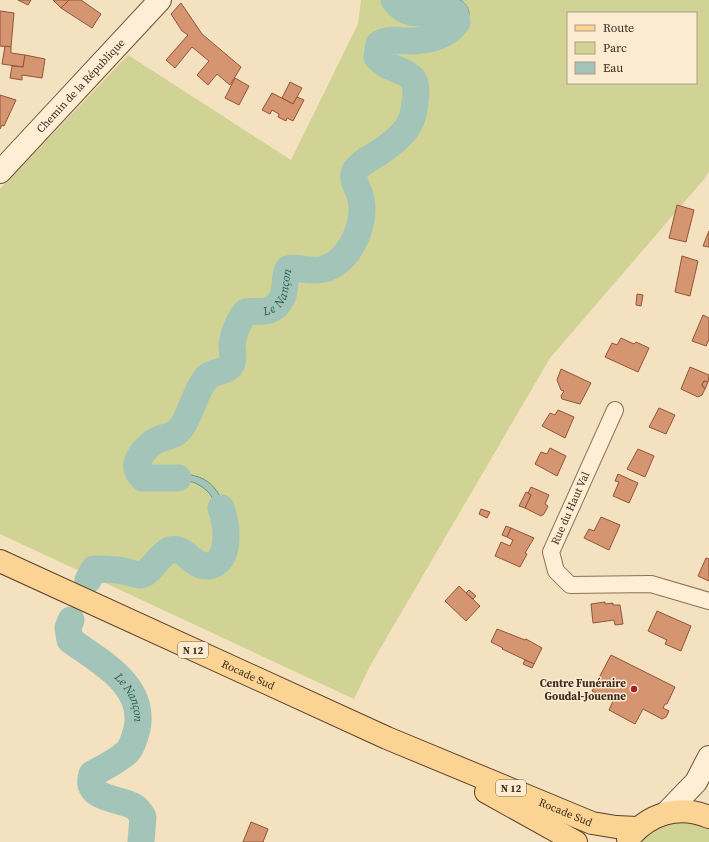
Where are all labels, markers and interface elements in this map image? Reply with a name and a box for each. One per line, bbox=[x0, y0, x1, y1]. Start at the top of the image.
legend bbox=[567, 12, 697, 84]
text: Route bbox=[603, 20, 634, 36]
street label: Chemin de la République bbox=[33, 35, 129, 136]
text: Parc bbox=[603, 40, 627, 56]
text: Eau bbox=[603, 60, 623, 76]
water label: Le Nançon bbox=[261, 267, 295, 320]
street label: Rue du Haut Val bbox=[548, 469, 593, 547]
road number: N 12 bbox=[178, 642, 208, 658]
street label: Rocade Sud bbox=[219, 656, 278, 694]
water label: Le Nançon bbox=[110, 669, 146, 722]
place label: Centre Funéraire Goudal-Jouenne bbox=[540, 676, 626, 704]
marker: Centre Funéraire Goudal-Jouenne bbox=[629, 684, 639, 694]
road number: N 12 bbox=[496, 780, 526, 796]
street label: Rocade Sud bbox=[536, 795, 595, 831]

